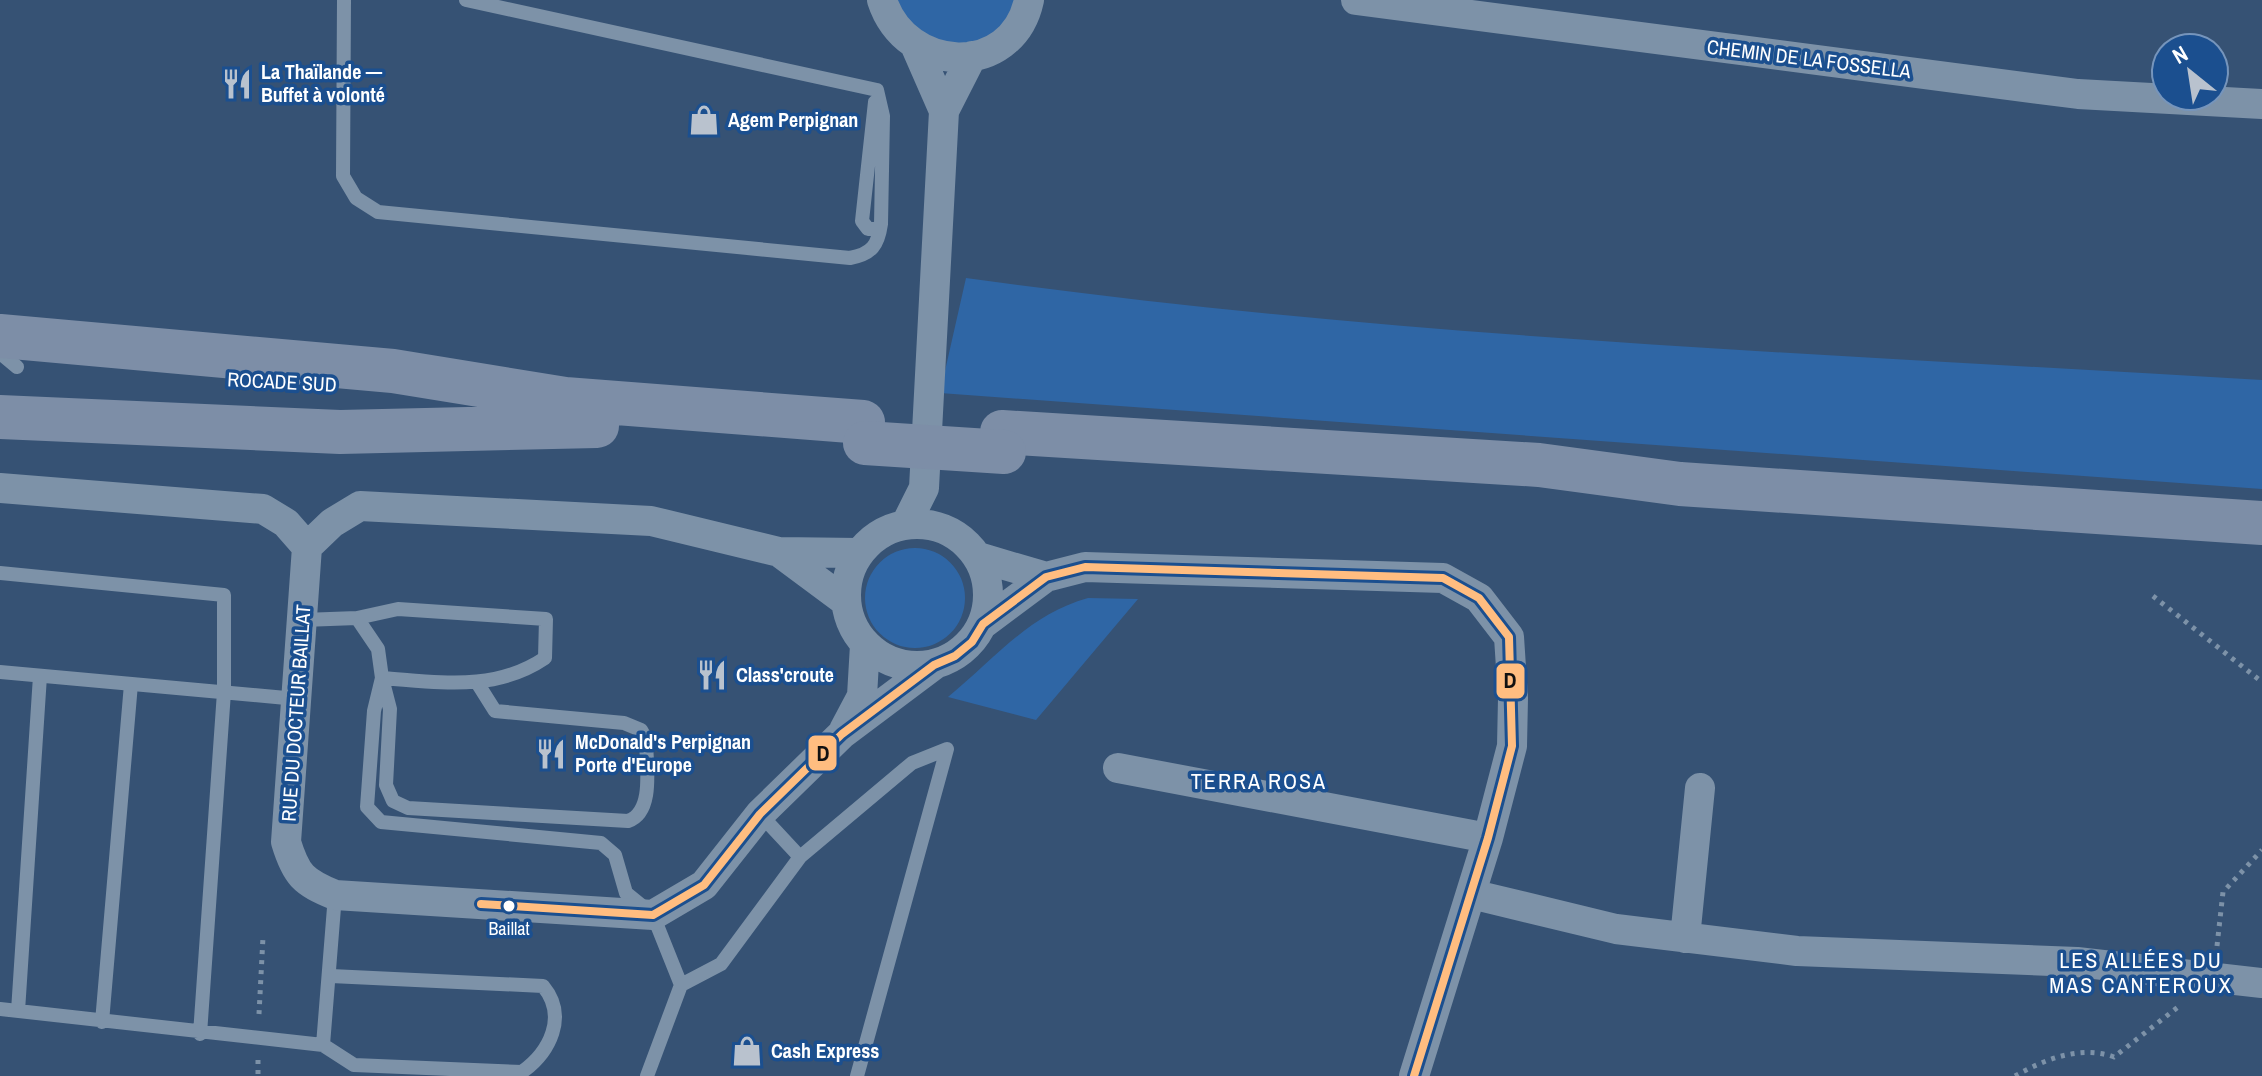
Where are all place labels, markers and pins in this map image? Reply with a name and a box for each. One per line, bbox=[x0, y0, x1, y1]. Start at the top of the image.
place label: La Thaïlande — Buffet à volonté bbox=[261, 58, 385, 108]
restaurant icon: La Thaïlande — Buffet à volonté bbox=[220, 67, 254, 101]
shop icon: Agem Perpignan bbox=[687, 103, 721, 137]
place label: Agem Perpignan bbox=[728, 106, 858, 133]
restaurant icon: Class'croute bbox=[695, 658, 729, 692]
place label: Class'croute bbox=[736, 661, 834, 688]
place label: McDonald's Perpignan Porte d'Europe bbox=[575, 728, 751, 778]
restaurant icon: McDonald's Perpignan Porte d'Europe bbox=[534, 737, 568, 771]
marker: Baillat bbox=[501, 898, 517, 914]
place label: Baillat bbox=[488, 916, 530, 941]
shop icon: Cash Express bbox=[730, 1034, 764, 1068]
place label: Cash Express bbox=[771, 1037, 879, 1064]

